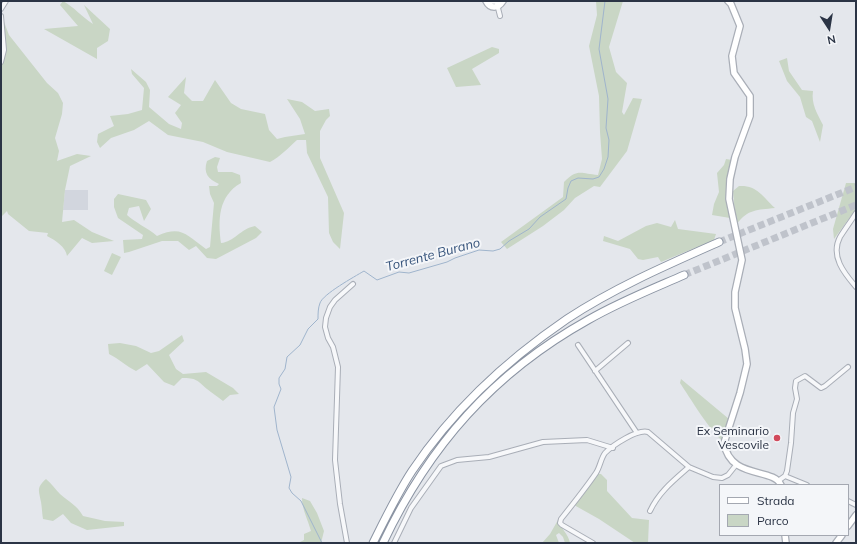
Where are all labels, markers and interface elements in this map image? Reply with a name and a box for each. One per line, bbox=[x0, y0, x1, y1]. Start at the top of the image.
north arrow bbox=[809, 8, 849, 48]
text: N bbox=[826, 32, 837, 47]
water label: Torrente Burano bbox=[384, 235, 482, 275]
place label: Ex Seminario Vescovile bbox=[697, 424, 769, 452]
marker: Ex Seminario Vescovile bbox=[772, 433, 782, 443]
legend bbox=[719, 484, 849, 536]
text: Strada bbox=[757, 493, 795, 508]
text: Parco bbox=[757, 513, 789, 528]

